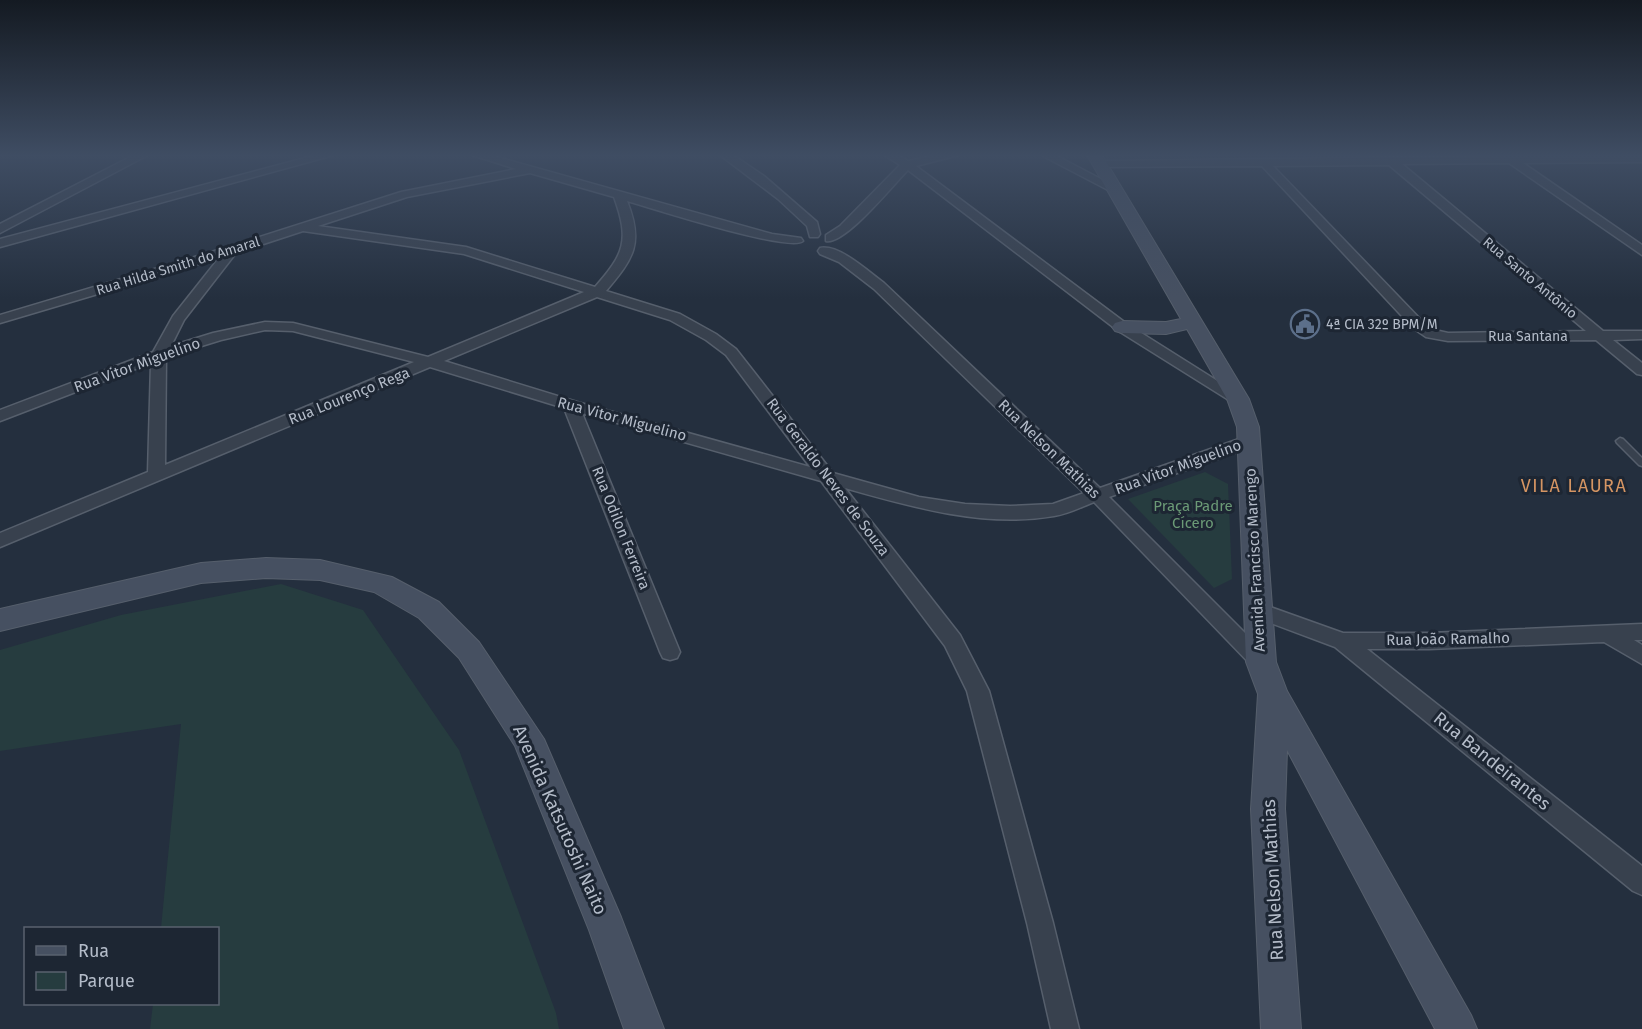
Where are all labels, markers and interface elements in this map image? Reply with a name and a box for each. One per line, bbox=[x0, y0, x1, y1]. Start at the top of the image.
street label: Rua Hilda Smith do Amaral bbox=[94, 233, 262, 299]
street label: Rua Santo Antônio bbox=[1479, 234, 1581, 322]
public building icon: 4ª CIA 32º BPM/M bbox=[1289, 308, 1321, 340]
place label: 4ª CIA 32º BPM/M bbox=[1326, 316, 1438, 333]
street label: Rua Santana bbox=[1488, 328, 1568, 345]
street label: Rua Vitor Miguelino bbox=[71, 334, 203, 396]
street label: Rua Lourenço Rega bbox=[286, 363, 412, 429]
street label: Rua Vitor Miguelino bbox=[556, 393, 688, 445]
street label: Rua Geraldo Neves de Souza bbox=[763, 395, 893, 559]
street label: Rua Nelson Mathias bbox=[994, 396, 1104, 502]
street label: Rua Vitor Miguelino bbox=[1112, 436, 1244, 498]
street label: Rua Odilon Ferreira bbox=[588, 464, 654, 592]
street label: Avenida Francisco Marengo bbox=[1241, 468, 1269, 652]
district label: VILA LAURA bbox=[1521, 475, 1627, 497]
park label: Praça Padre Cícero bbox=[1153, 497, 1233, 532]
street label: Rua João Ramalho bbox=[1386, 629, 1510, 649]
street label: Rua Bandeirantes bbox=[1429, 707, 1555, 815]
street label: Avenida Katsutoshi Naito bbox=[508, 722, 612, 918]
street label: Rua Nelson Mathias bbox=[1258, 799, 1288, 961]
legend bbox=[24, 927, 219, 1005]
text: Rua bbox=[78, 940, 109, 962]
text: Parque bbox=[78, 970, 135, 992]

